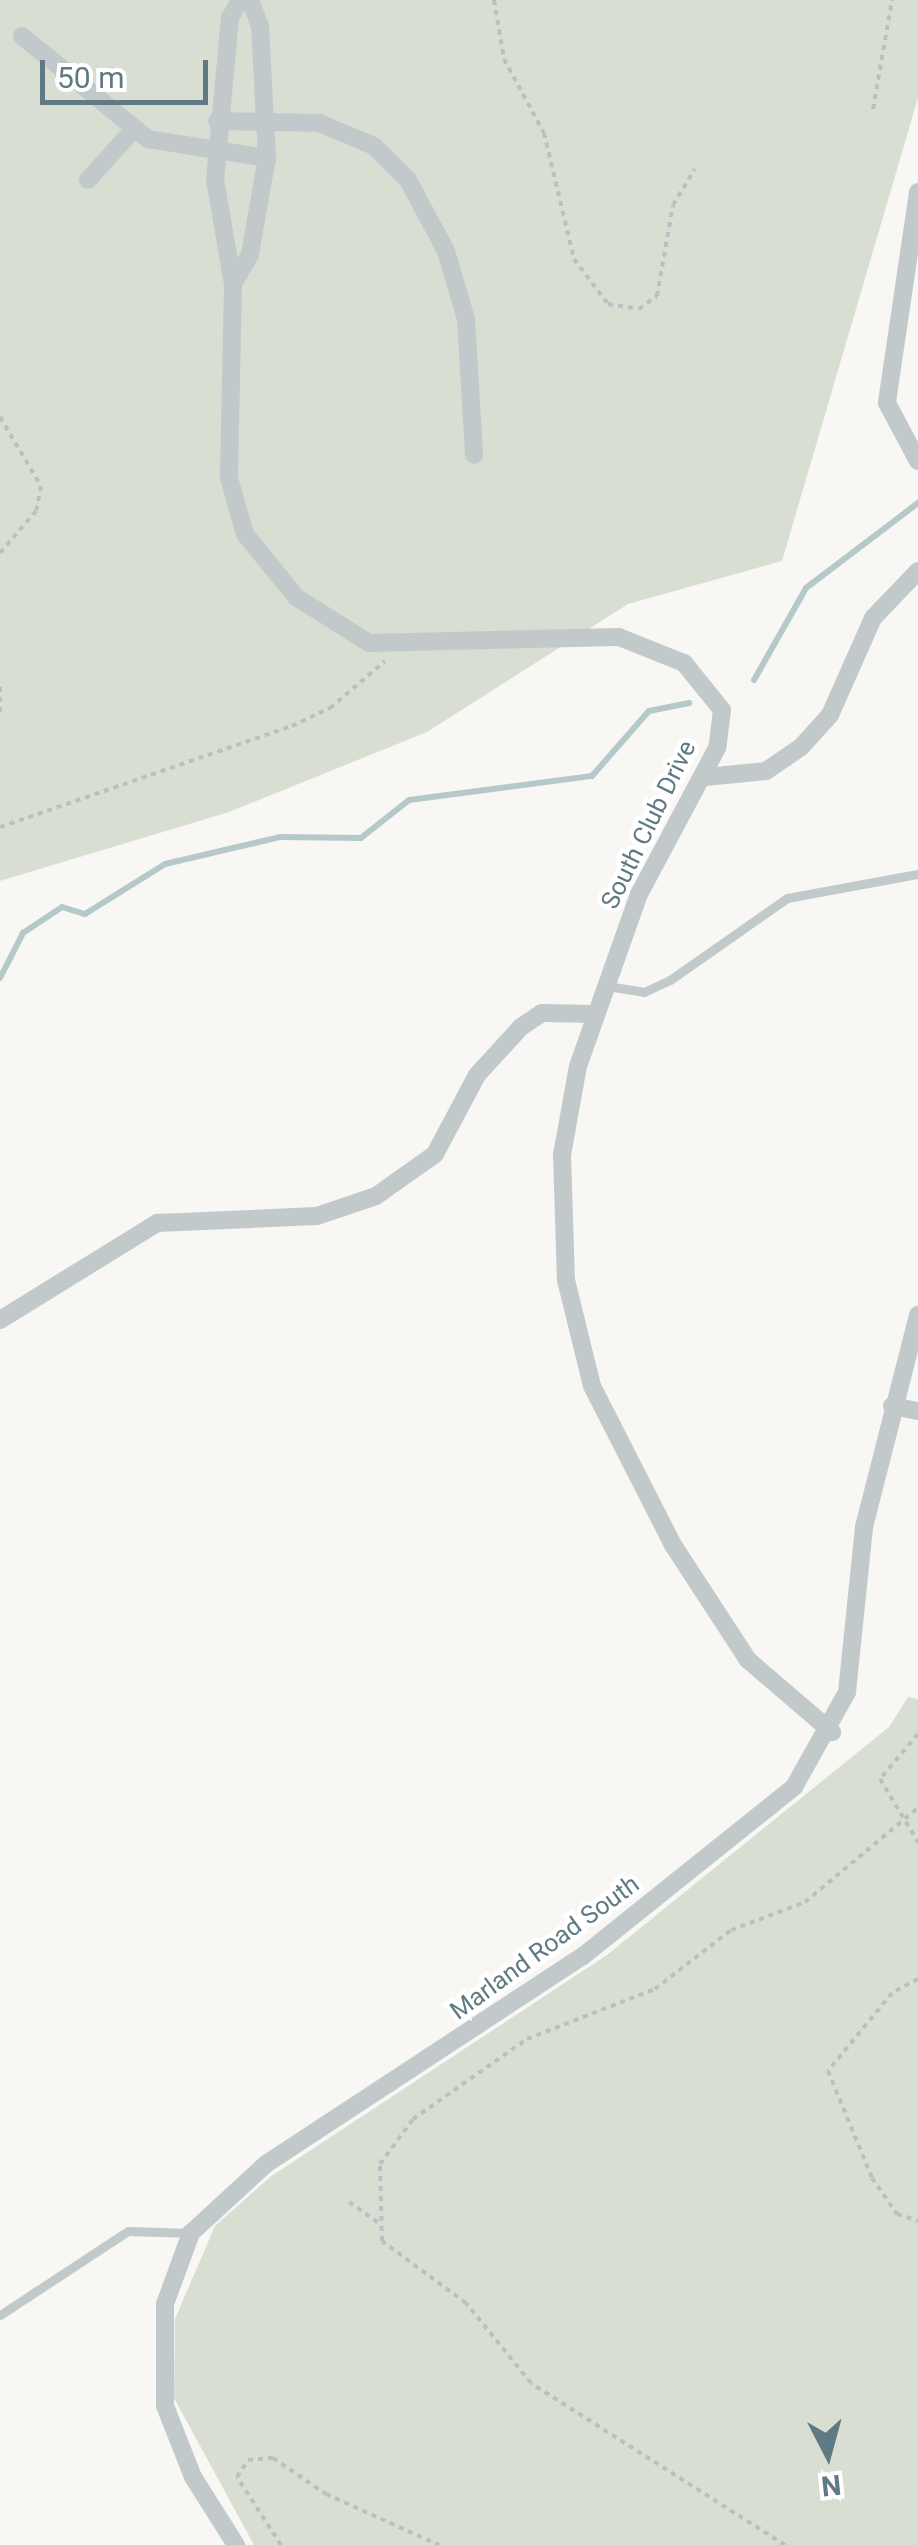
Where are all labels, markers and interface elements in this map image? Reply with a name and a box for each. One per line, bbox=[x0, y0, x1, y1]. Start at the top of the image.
scale bar bbox=[45, 40, 212, 102]
text: 50 m bbox=[57, 60, 124, 95]
street label: South Club Drive bbox=[595, 736, 703, 914]
street label: Marland Road South bbox=[445, 1869, 645, 2027]
north arrow bbox=[778, 2405, 878, 2505]
text: N bbox=[820, 2468, 843, 2503]

